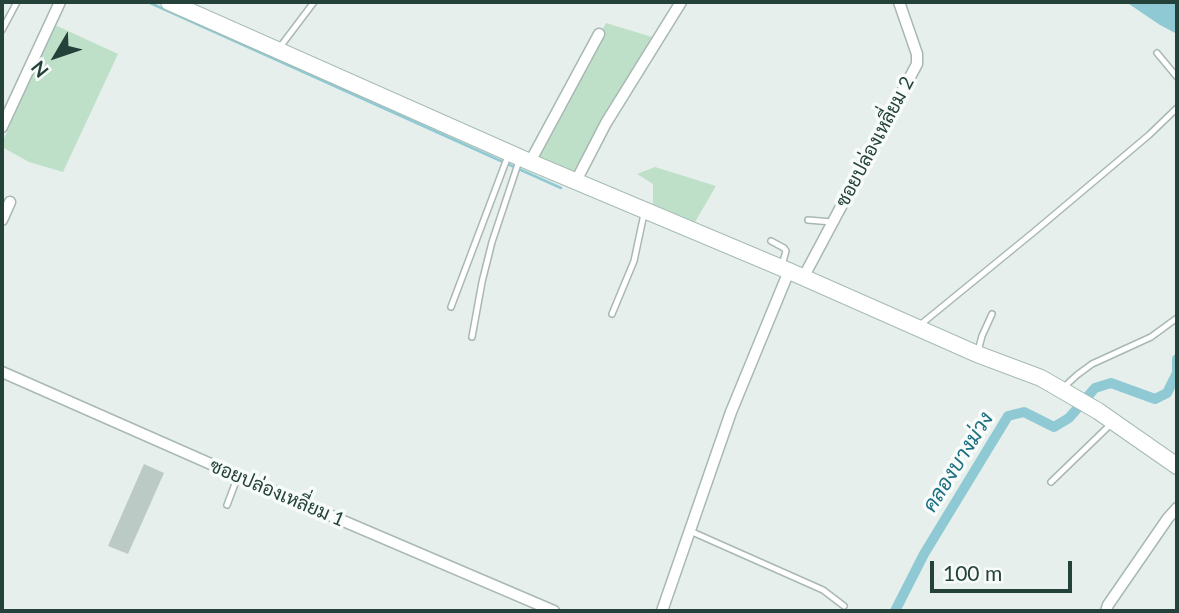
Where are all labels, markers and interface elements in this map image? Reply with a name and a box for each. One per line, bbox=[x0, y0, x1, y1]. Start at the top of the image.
north arrow bbox=[21, 21, 91, 91]
text: N bbox=[26, 57, 53, 82]
street label: ซอยปล่องเหลี่ยม 2 bbox=[831, 73, 919, 211]
water label: คลองบางม่วง bbox=[917, 407, 999, 517]
street label: ซอยปล่องเหลี่ยม 1 bbox=[206, 454, 348, 532]
scale bar bbox=[934, 546, 1076, 590]
text: 100 m bbox=[943, 560, 1002, 585]

